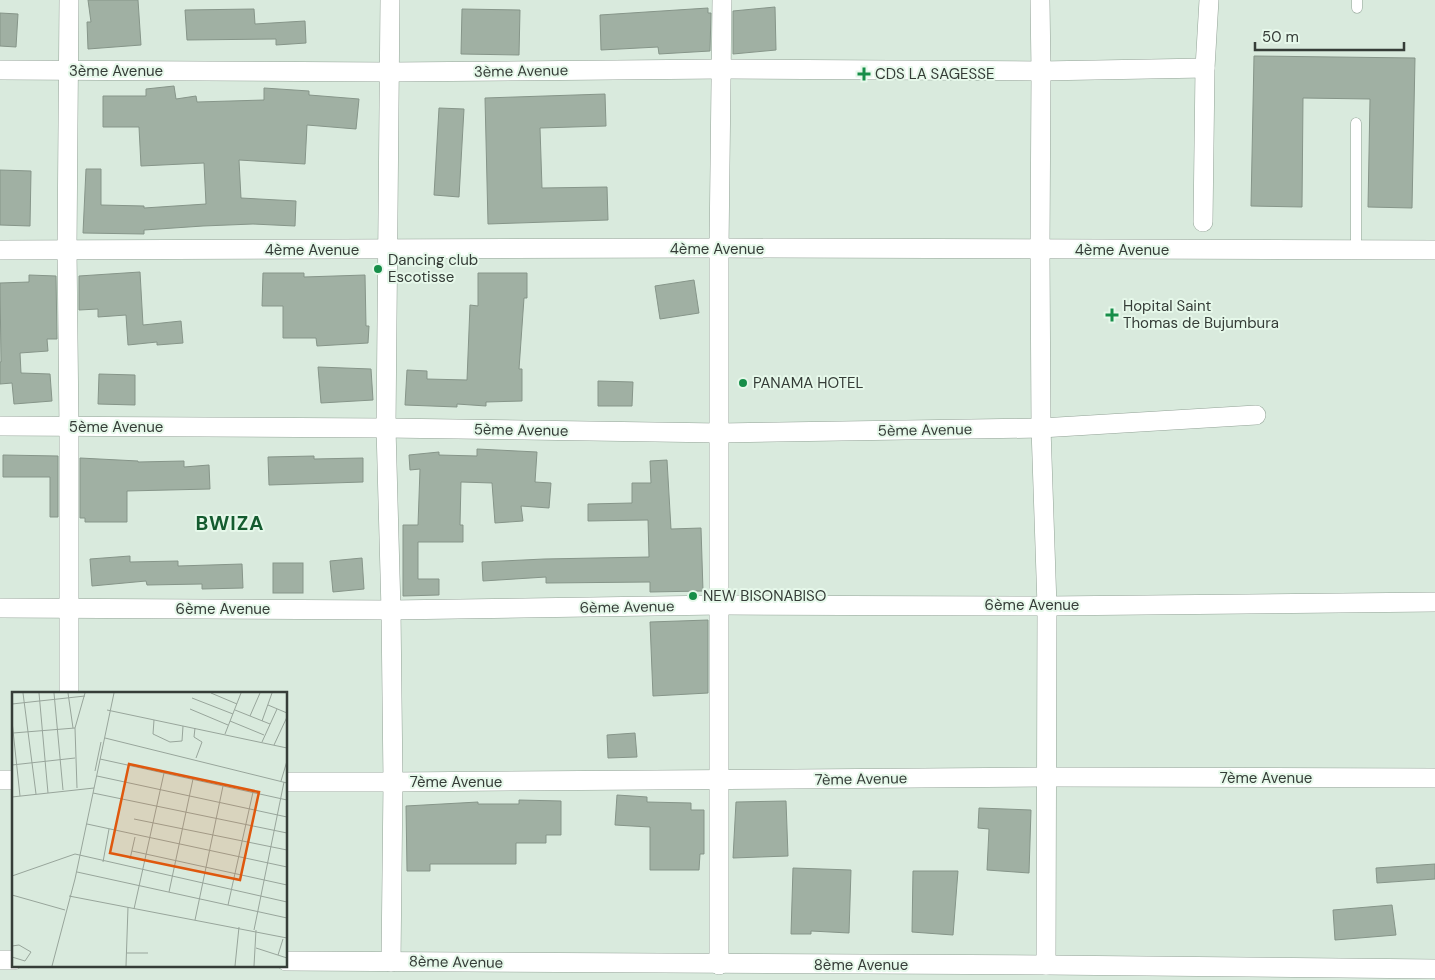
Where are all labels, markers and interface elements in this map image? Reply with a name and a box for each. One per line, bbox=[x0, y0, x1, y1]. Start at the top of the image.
scale bar bbox=[1255, 20, 1404, 52]
text: 50 m bbox=[1262, 27, 1299, 47]
street label: 3ème Avenue bbox=[474, 60, 568, 82]
street label: 3ème Avenue bbox=[69, 61, 163, 81]
place label: CDS LA SAGESSE bbox=[875, 64, 994, 84]
marker: CDS LA SAGESSE bbox=[857, 67, 871, 81]
street label: 4ème Avenue bbox=[670, 239, 764, 259]
street label: 4ème Avenue bbox=[265, 240, 359, 260]
street label: 4ème Avenue bbox=[1075, 240, 1169, 260]
place label: Dancing club Escotisse bbox=[388, 250, 478, 287]
marker: Dancing club Escotisse bbox=[372, 263, 384, 275]
place label: Hopital Saint Thomas de Bujumbura bbox=[1123, 296, 1279, 333]
marker: Hopital Saint Thomas de Bujumbura bbox=[1105, 308, 1119, 322]
place label: PANAMA HOTEL bbox=[753, 373, 863, 393]
marker: PANAMA HOTEL bbox=[737, 377, 749, 389]
street label: 5ème Avenue bbox=[69, 417, 163, 437]
street label: 5ème Avenue bbox=[474, 419, 568, 441]
street label: 5ème Avenue bbox=[878, 419, 972, 441]
district label: BWIZA bbox=[196, 510, 264, 536]
place label: NEW BISONABISO bbox=[703, 586, 826, 606]
marker: NEW BISONABISO bbox=[687, 590, 699, 602]
street label: 6ème Avenue bbox=[985, 595, 1079, 615]
street label: 6ème Avenue bbox=[579, 596, 675, 618]
street label: 6ème Avenue bbox=[176, 599, 270, 619]
inset map bbox=[12, 692, 288, 968]
street label: 7ème Avenue bbox=[815, 768, 907, 790]
street label: 7ème Avenue bbox=[1220, 768, 1312, 788]
street label: 7ème Avenue bbox=[410, 772, 502, 792]
street label: 8ème Avenue bbox=[409, 951, 503, 973]
street label: 8ème Avenue bbox=[814, 955, 908, 975]

